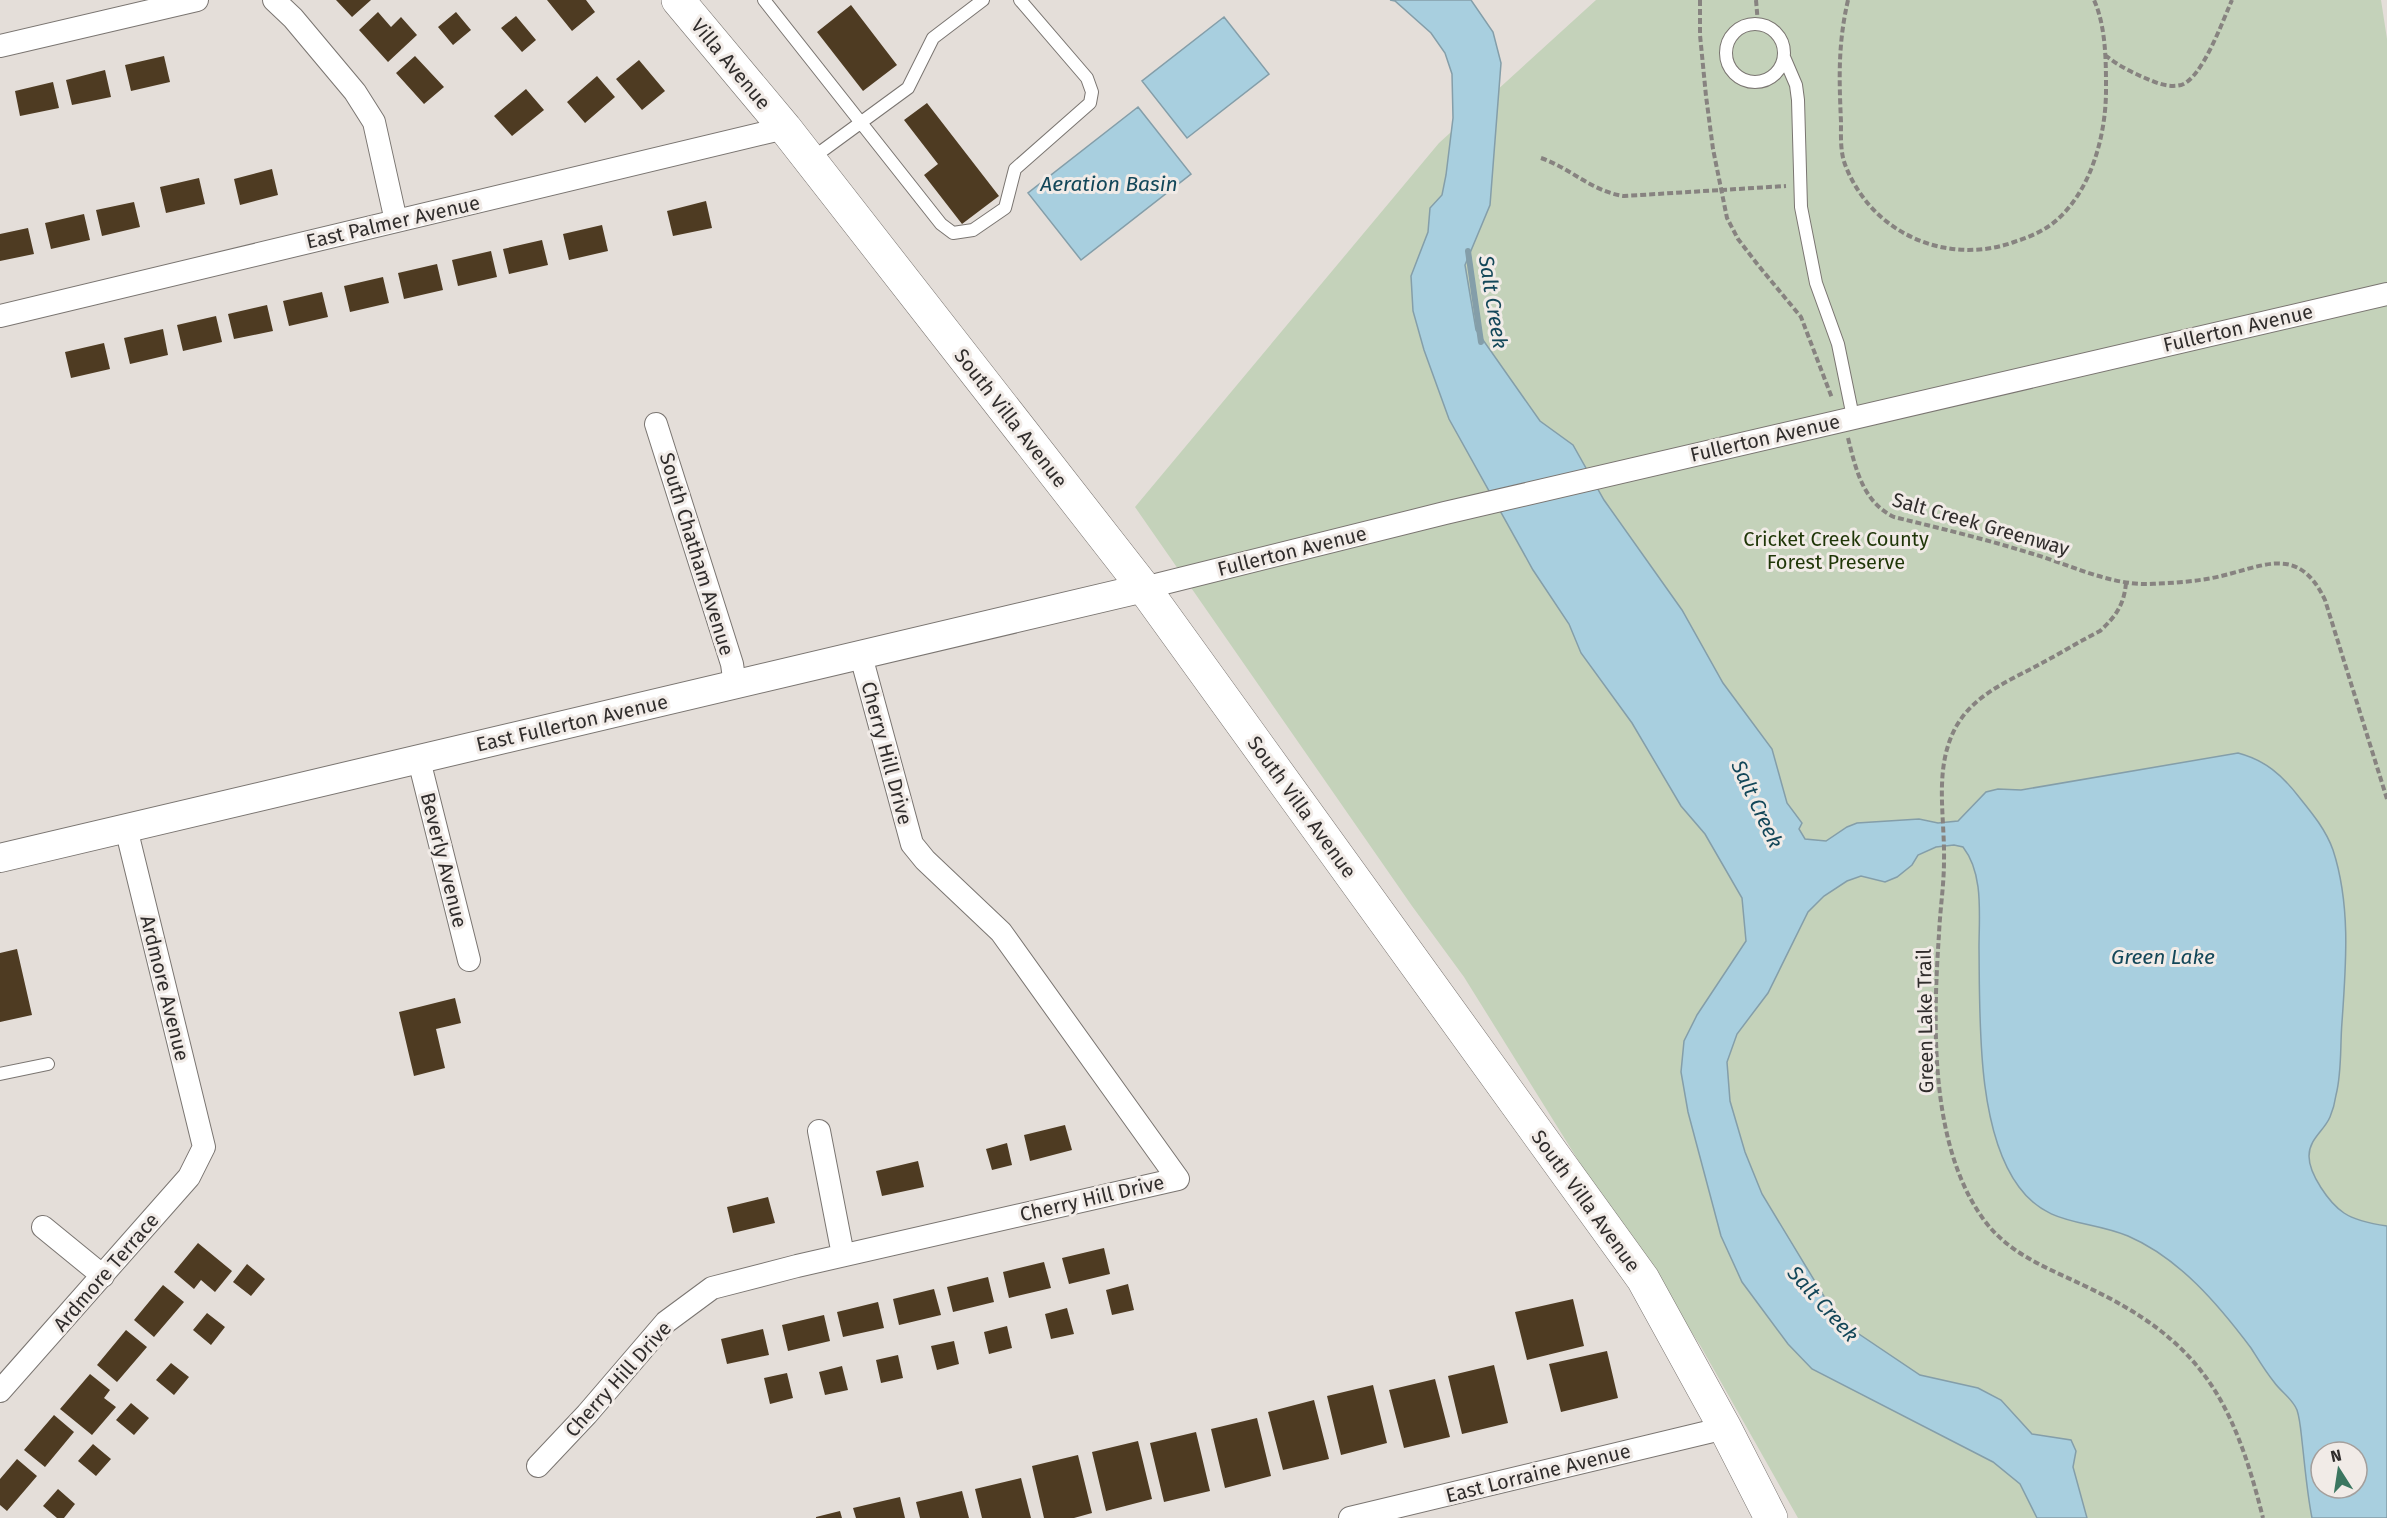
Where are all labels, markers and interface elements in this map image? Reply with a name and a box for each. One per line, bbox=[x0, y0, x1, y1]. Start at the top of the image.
street label: Villa Avenue bbox=[686, 14, 776, 114]
water label: Aeration Basin bbox=[1039, 171, 1178, 197]
street label: East Palmer Avenue bbox=[304, 190, 482, 254]
water label: Salt Creek bbox=[1473, 253, 1513, 350]
street label: Fullerton Avenue bbox=[2161, 299, 2315, 357]
street label: South Villa Avenue bbox=[949, 344, 1073, 492]
street label: Fullerton Avenue bbox=[1688, 409, 1842, 467]
street label: South Chatham Avenue bbox=[655, 450, 739, 658]
street label: Salt Creek Greenway bbox=[1890, 487, 2072, 561]
street label: Fullerton Avenue bbox=[1215, 521, 1369, 581]
park label: Cricket Creek County Forest Preserve bbox=[1743, 527, 1929, 574]
street label: Cherry Hill Drive bbox=[856, 679, 918, 827]
street label: East Fullerton Avenue bbox=[474, 689, 670, 757]
street label: South Villa Avenue bbox=[1243, 731, 1361, 883]
water label: Salt Creek bbox=[1725, 755, 1789, 852]
street label: Beverly Avenue bbox=[416, 790, 472, 930]
street label: Ardmore Avenue bbox=[135, 913, 195, 1063]
water label: Green Lake bbox=[2111, 944, 2215, 970]
street label: Green Lake Trail bbox=[1912, 948, 1938, 1094]
street label: South Villa Avenue bbox=[1527, 1125, 1645, 1277]
street label: Cherry Hill Drive bbox=[1018, 1170, 1166, 1226]
street label: Ardmore Terrace bbox=[48, 1208, 164, 1336]
water label: Salt Creek bbox=[1781, 1260, 1864, 1348]
street label: Cherry Hill Drive bbox=[560, 1316, 676, 1442]
street label: East Lorraine Avenue bbox=[1443, 1438, 1633, 1508]
north arrow bbox=[2309, 1440, 2369, 1500]
text: N bbox=[2329, 1445, 2343, 1466]

